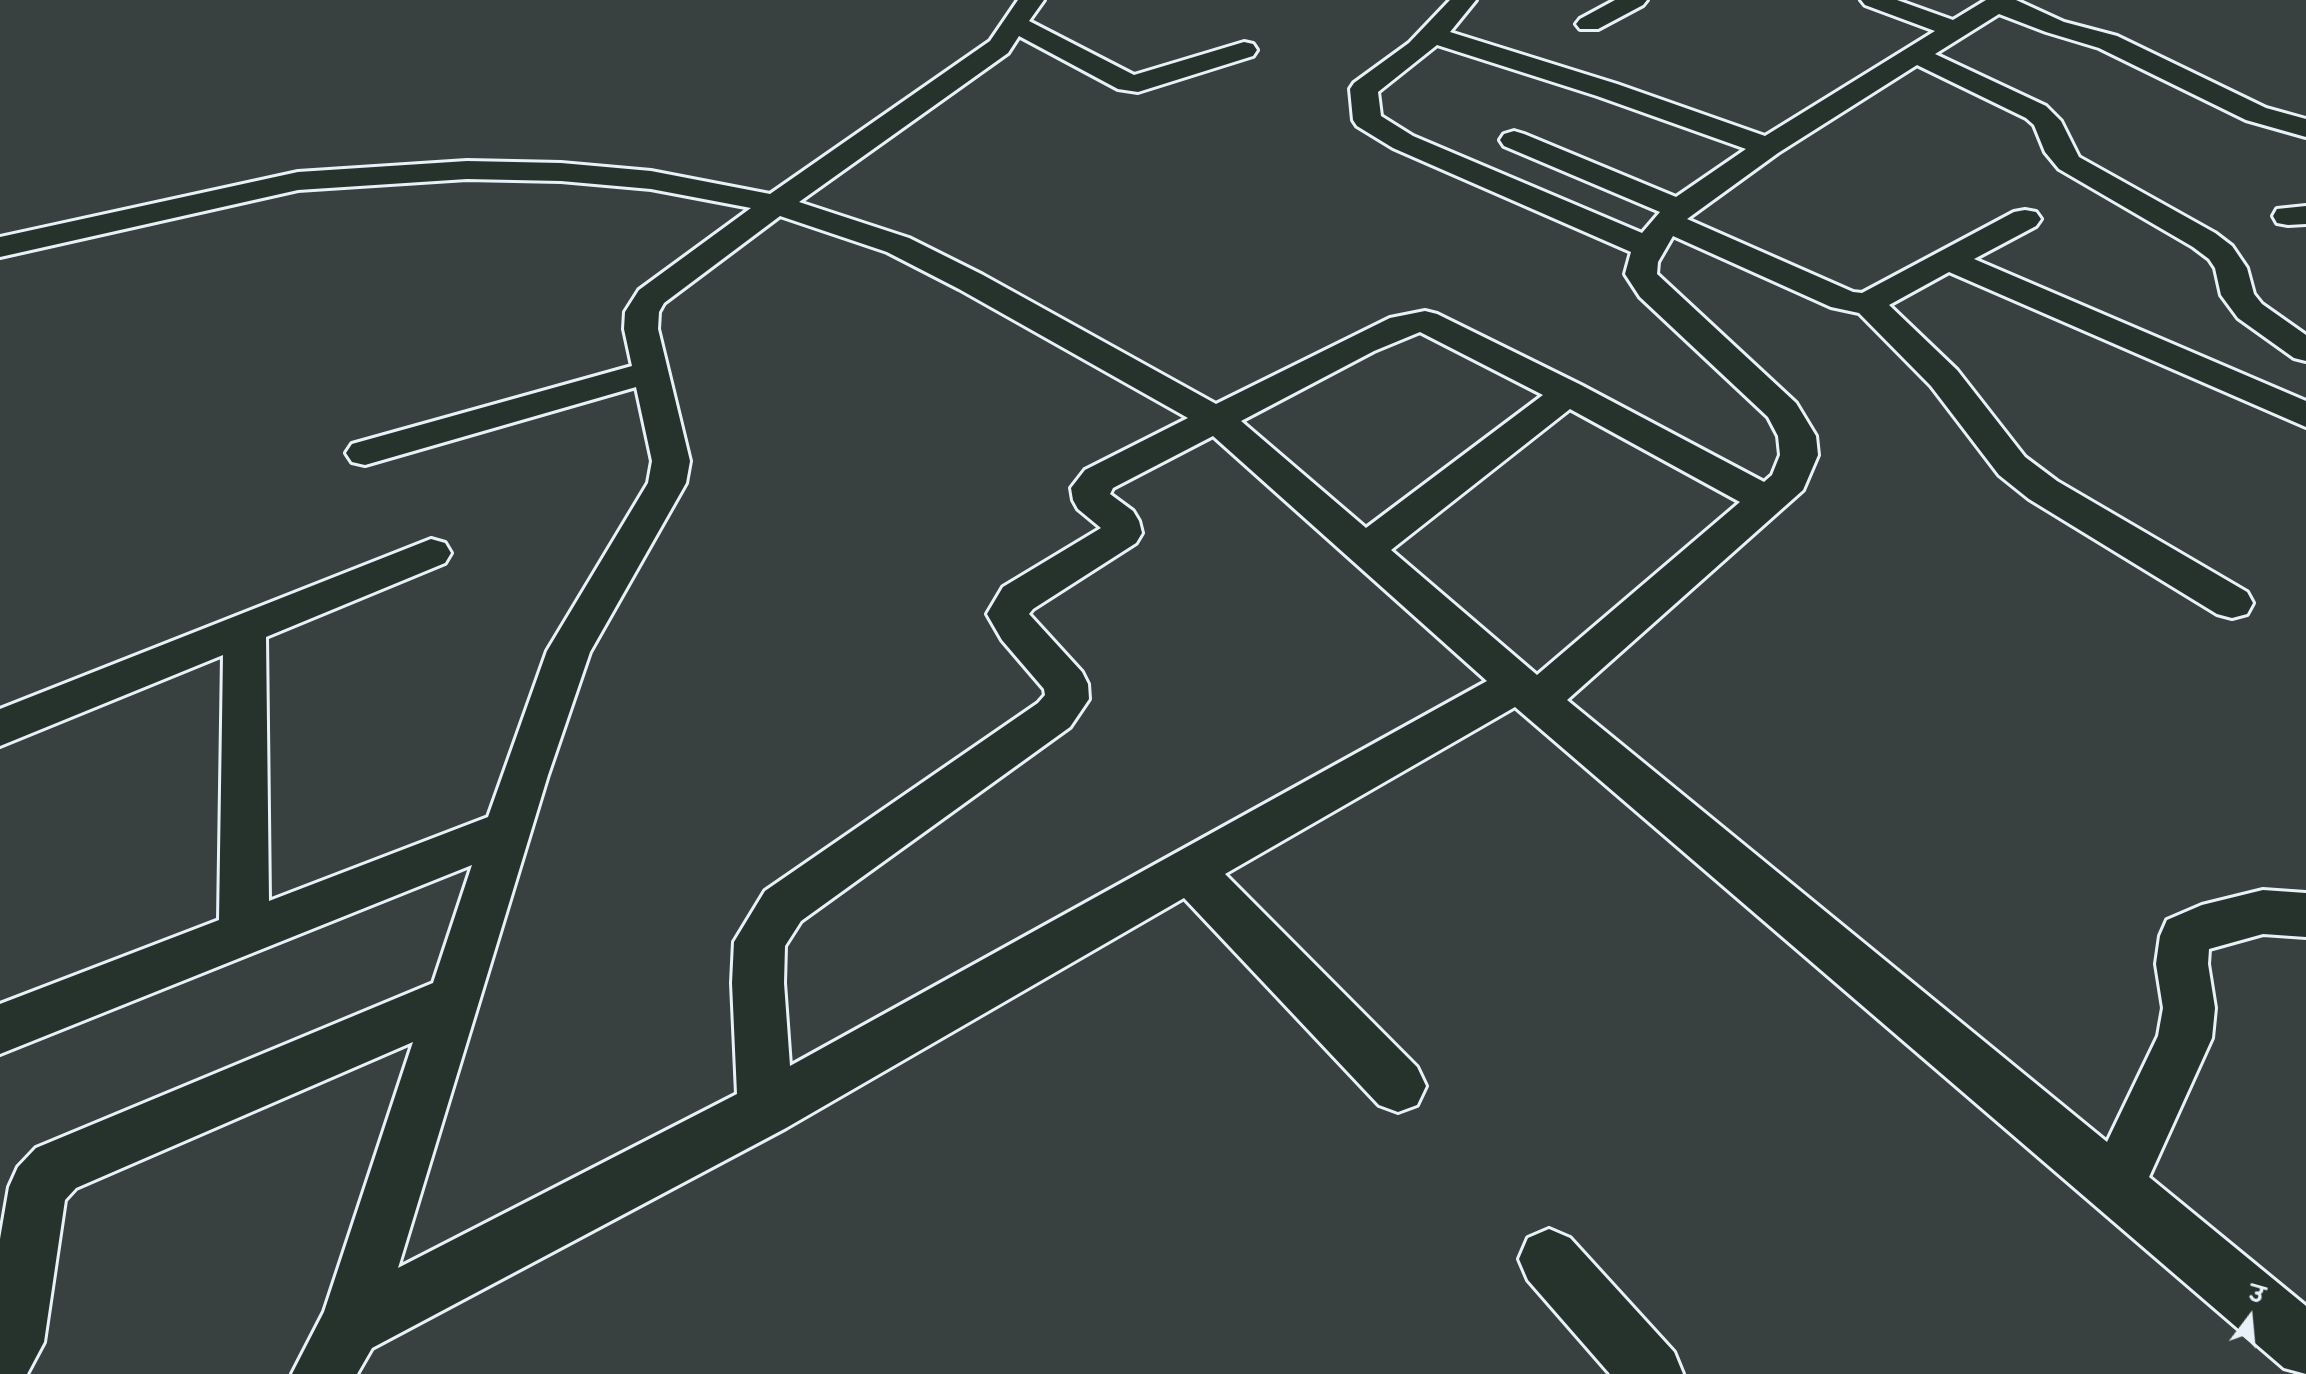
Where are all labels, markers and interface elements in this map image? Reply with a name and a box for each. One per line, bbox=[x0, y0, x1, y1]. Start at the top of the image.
north arrow bbox=[2210, 1278, 2290, 1358]
text: उ bbox=[2246, 1279, 2268, 1310]

